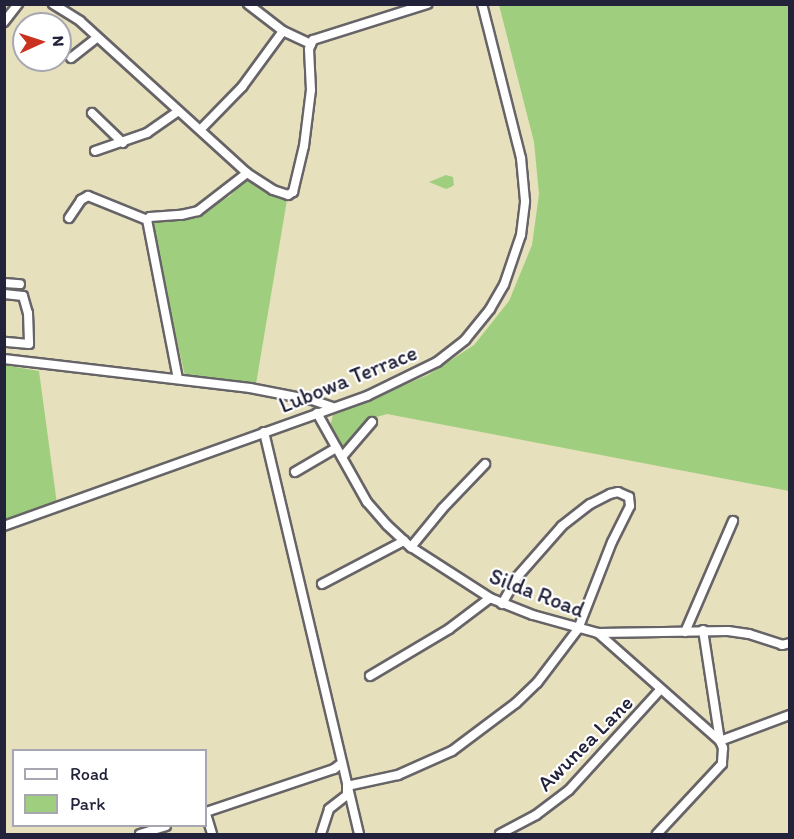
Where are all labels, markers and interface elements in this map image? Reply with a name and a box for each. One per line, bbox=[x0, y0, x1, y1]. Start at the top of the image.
north arrow bbox=[12, 12, 72, 72]
text: N bbox=[49, 35, 68, 47]
street label: Lubowa Terrace bbox=[275, 339, 421, 419]
street label: Silda Road bbox=[486, 563, 588, 623]
street label: Awunea Lane bbox=[532, 690, 638, 796]
legend bbox=[12, 749, 207, 827]
text: Road bbox=[70, 763, 109, 785]
text: Park bbox=[70, 793, 105, 815]

